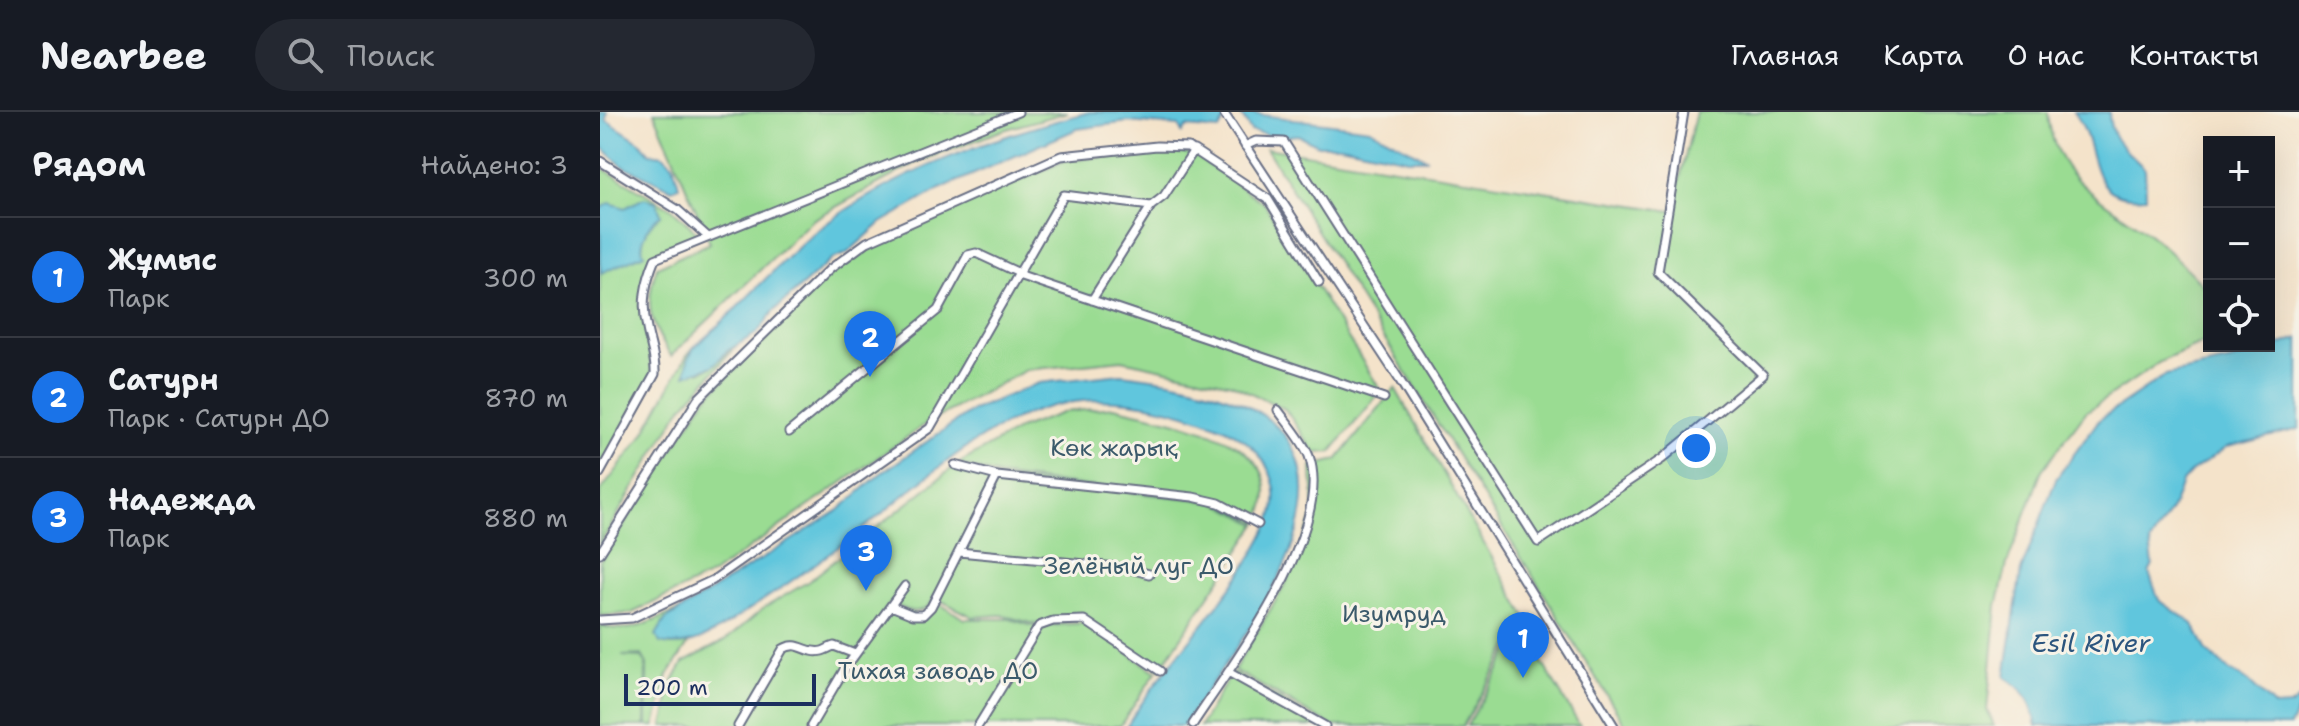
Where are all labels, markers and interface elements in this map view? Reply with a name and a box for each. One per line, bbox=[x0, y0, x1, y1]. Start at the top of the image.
search box bbox=[255, 19, 815, 91]
text: Nearbee bbox=[40, 30, 207, 81]
icon: search bbox=[283, 33, 327, 77]
text: Поиск bbox=[347, 35, 435, 76]
text: Главная bbox=[1731, 36, 1839, 74]
text: Карта bbox=[1883, 36, 1963, 74]
text: О нас bbox=[2007, 36, 2085, 74]
text: Контакты bbox=[2129, 36, 2259, 74]
map controls bbox=[2203, 136, 2275, 352]
button: + bbox=[2203, 136, 2275, 208]
text: Рядом bbox=[32, 141, 146, 187]
text: Найдено: 3 bbox=[421, 147, 568, 182]
button: − bbox=[2203, 208, 2275, 280]
text: Жұмыс bbox=[108, 239, 217, 280]
text: 1 bbox=[52, 260, 64, 295]
text: 300 m bbox=[483, 260, 568, 295]
text: Парк bbox=[108, 280, 170, 315]
button: locate bbox=[2203, 280, 2275, 352]
pin: 2 bbox=[844, 311, 896, 377]
text: Сатурн bbox=[108, 359, 219, 400]
text: 2 bbox=[49, 380, 67, 415]
text: 870 m bbox=[484, 380, 568, 415]
text: Парк · Сатурн ДО bbox=[108, 400, 330, 435]
your location bbox=[1676, 428, 1716, 468]
park label: Көк жарық bbox=[1050, 432, 1178, 464]
text: Надежда bbox=[108, 479, 256, 520]
text: 3 bbox=[49, 500, 67, 535]
text: 880 m bbox=[483, 500, 568, 535]
text: Парк bbox=[108, 520, 170, 555]
pin: 3 bbox=[840, 525, 892, 591]
park label: Зелёный луг ДО bbox=[1044, 550, 1234, 582]
park label: Изумруд bbox=[1342, 598, 1446, 630]
pin: 1 bbox=[1497, 612, 1549, 678]
water label: Esil River bbox=[2031, 625, 2151, 660]
park label: Тихая заводь ДО bbox=[838, 655, 1038, 687]
scale bar bbox=[624, 670, 816, 706]
text: 200 m bbox=[636, 673, 708, 702]

